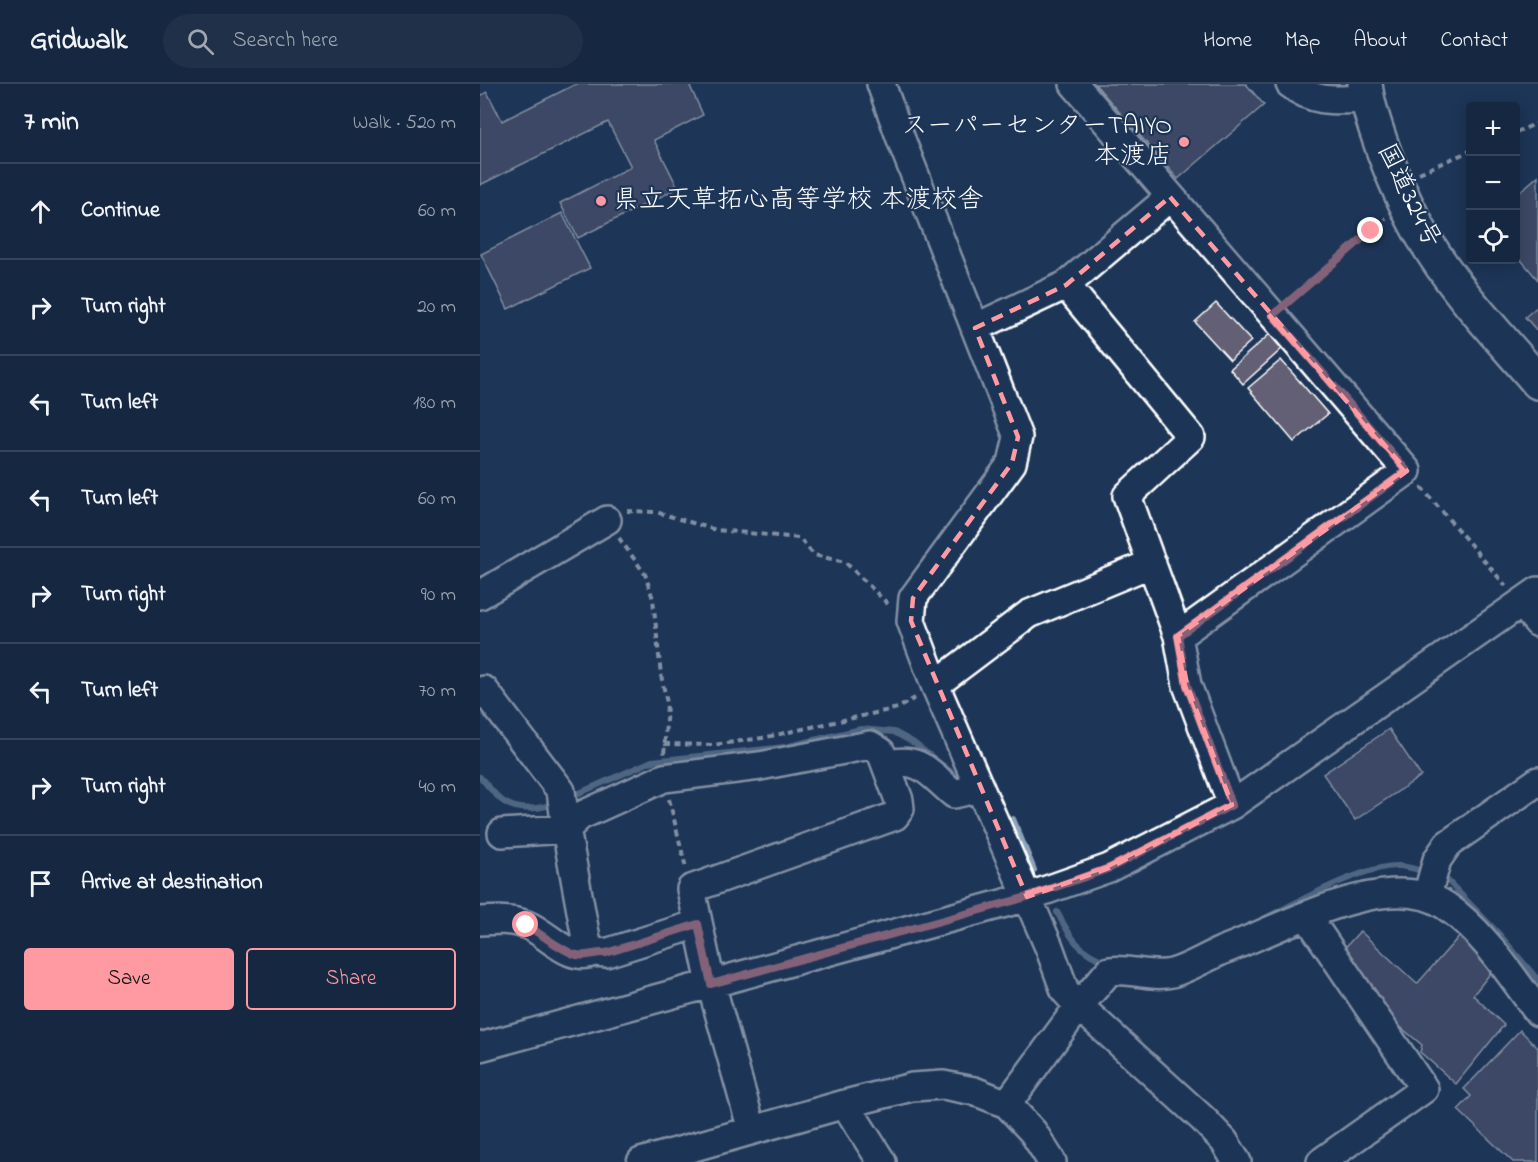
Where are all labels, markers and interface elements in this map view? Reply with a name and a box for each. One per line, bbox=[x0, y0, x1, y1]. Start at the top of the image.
search box bbox=[163, 14, 583, 68]
text: Gridwalk bbox=[30, 21, 127, 62]
icon: search bbox=[184, 25, 217, 58]
text: Search here bbox=[232, 25, 338, 57]
text: Home bbox=[1203, 26, 1252, 56]
text: Map bbox=[1285, 26, 1320, 56]
text: About bbox=[1353, 26, 1407, 56]
text: Contact bbox=[1440, 26, 1508, 56]
map controls bbox=[1466, 102, 1520, 264]
button: + bbox=[1466, 102, 1520, 156]
text: 7 min bbox=[24, 104, 79, 142]
place label: スーパーセンターTAIYO 本渡店 bbox=[902, 108, 1172, 176]
text: Walk · 520 m bbox=[353, 109, 456, 138]
marker: スーパーセンターTAIYO 本渡店 bbox=[1177, 135, 1191, 149]
street label: 国道324号 bbox=[1366, 137, 1450, 255]
button: − bbox=[1466, 156, 1520, 210]
place label: 県立天草拓心高等学校 本渡校舎 bbox=[613, 182, 984, 220]
marker: 県立天草拓心高等学校 本渡校舎 bbox=[594, 194, 608, 208]
icon: ahead bbox=[24, 195, 57, 228]
text: Continue bbox=[81, 195, 160, 227]
text: 60 m bbox=[418, 197, 456, 226]
button: locate bbox=[1466, 210, 1520, 264]
route end bbox=[1357, 217, 1383, 243]
icon: right bbox=[24, 291, 57, 324]
text: Turn right bbox=[81, 291, 166, 323]
text: 20 m bbox=[417, 293, 456, 322]
icon: left bbox=[24, 387, 57, 420]
text: Turn left bbox=[81, 387, 158, 419]
text: 180 m bbox=[413, 389, 456, 418]
icon: left bbox=[24, 483, 57, 516]
text: Turn left bbox=[81, 483, 158, 515]
text: 60 m bbox=[418, 485, 456, 514]
icon: right bbox=[24, 579, 57, 612]
text: Turn right bbox=[81, 579, 166, 611]
text: 90 m bbox=[421, 581, 456, 610]
icon: left bbox=[24, 675, 57, 708]
text: Turn left bbox=[81, 675, 158, 707]
text: 70 m bbox=[419, 677, 456, 706]
icon: right bbox=[24, 771, 57, 804]
text: Turn right bbox=[81, 771, 166, 803]
text: 40 m bbox=[419, 773, 456, 802]
icon: arrive bbox=[24, 867, 57, 900]
text: Arrive at destination bbox=[81, 867, 263, 899]
route start bbox=[512, 911, 538, 937]
button: Save bbox=[24, 948, 234, 1010]
button: Share bbox=[246, 948, 456, 1010]

